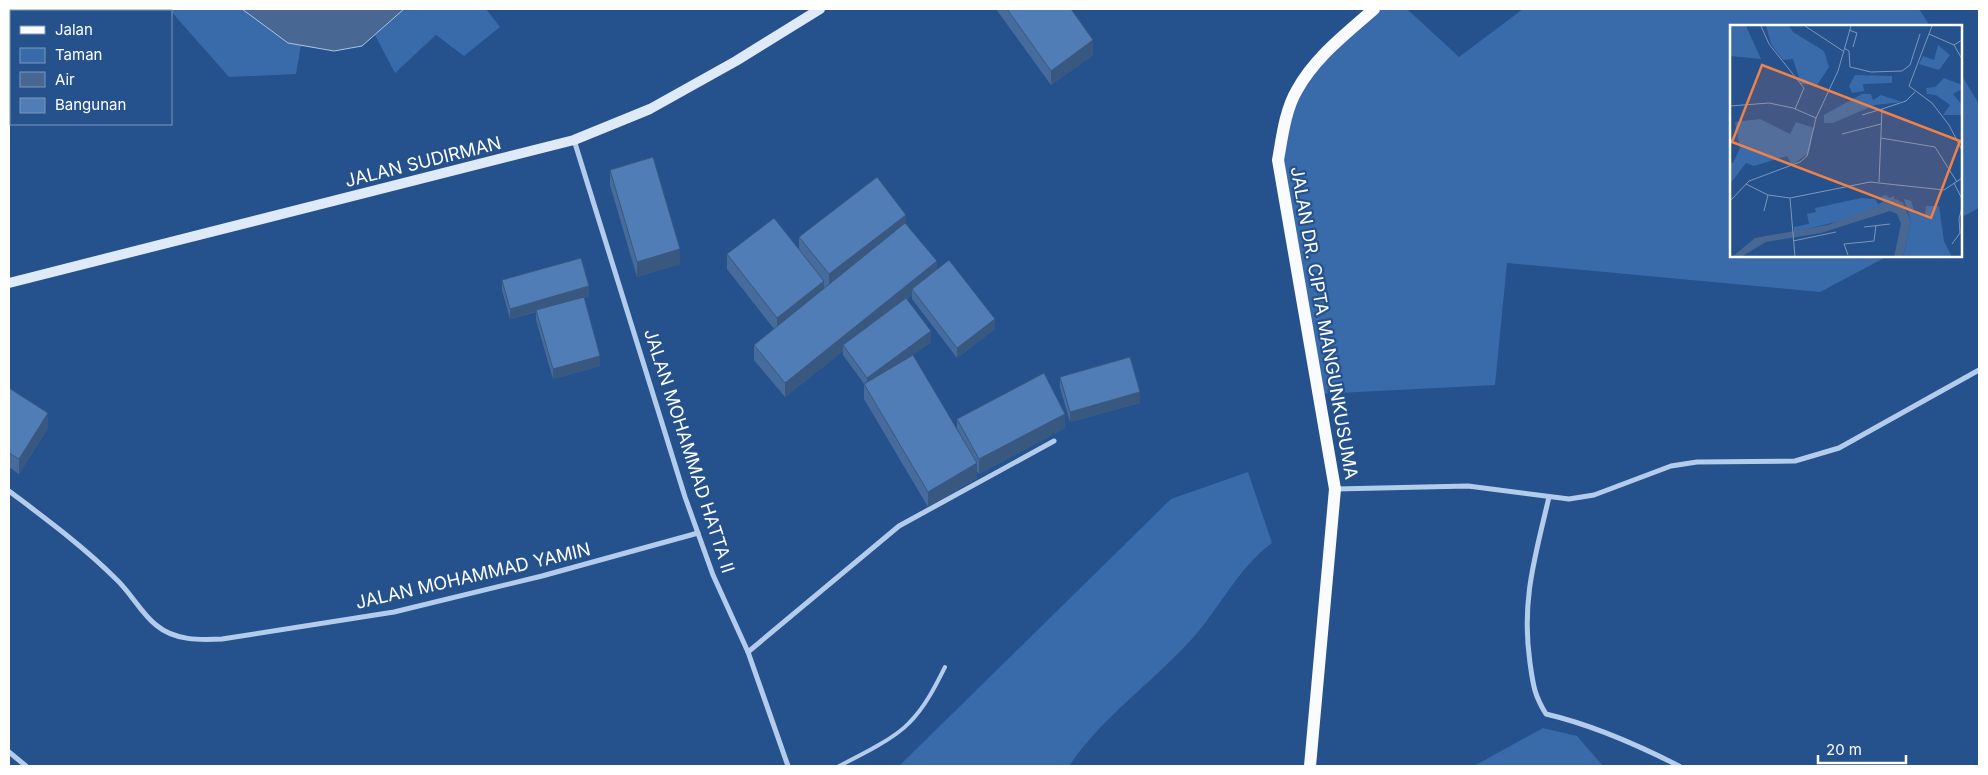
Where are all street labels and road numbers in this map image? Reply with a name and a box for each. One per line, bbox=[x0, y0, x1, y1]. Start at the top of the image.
street label: JALAN SUDIRMAN bbox=[343, 132, 503, 191]
street label: JALAN DR. CIPTA MANGUNKUSUMA bbox=[1287, 165, 1362, 481]
street label: JALAN MOHAMMAD HATTA II bbox=[640, 326, 739, 576]
street label: JALAN MOHAMMAD YAMIN bbox=[353, 538, 592, 613]

